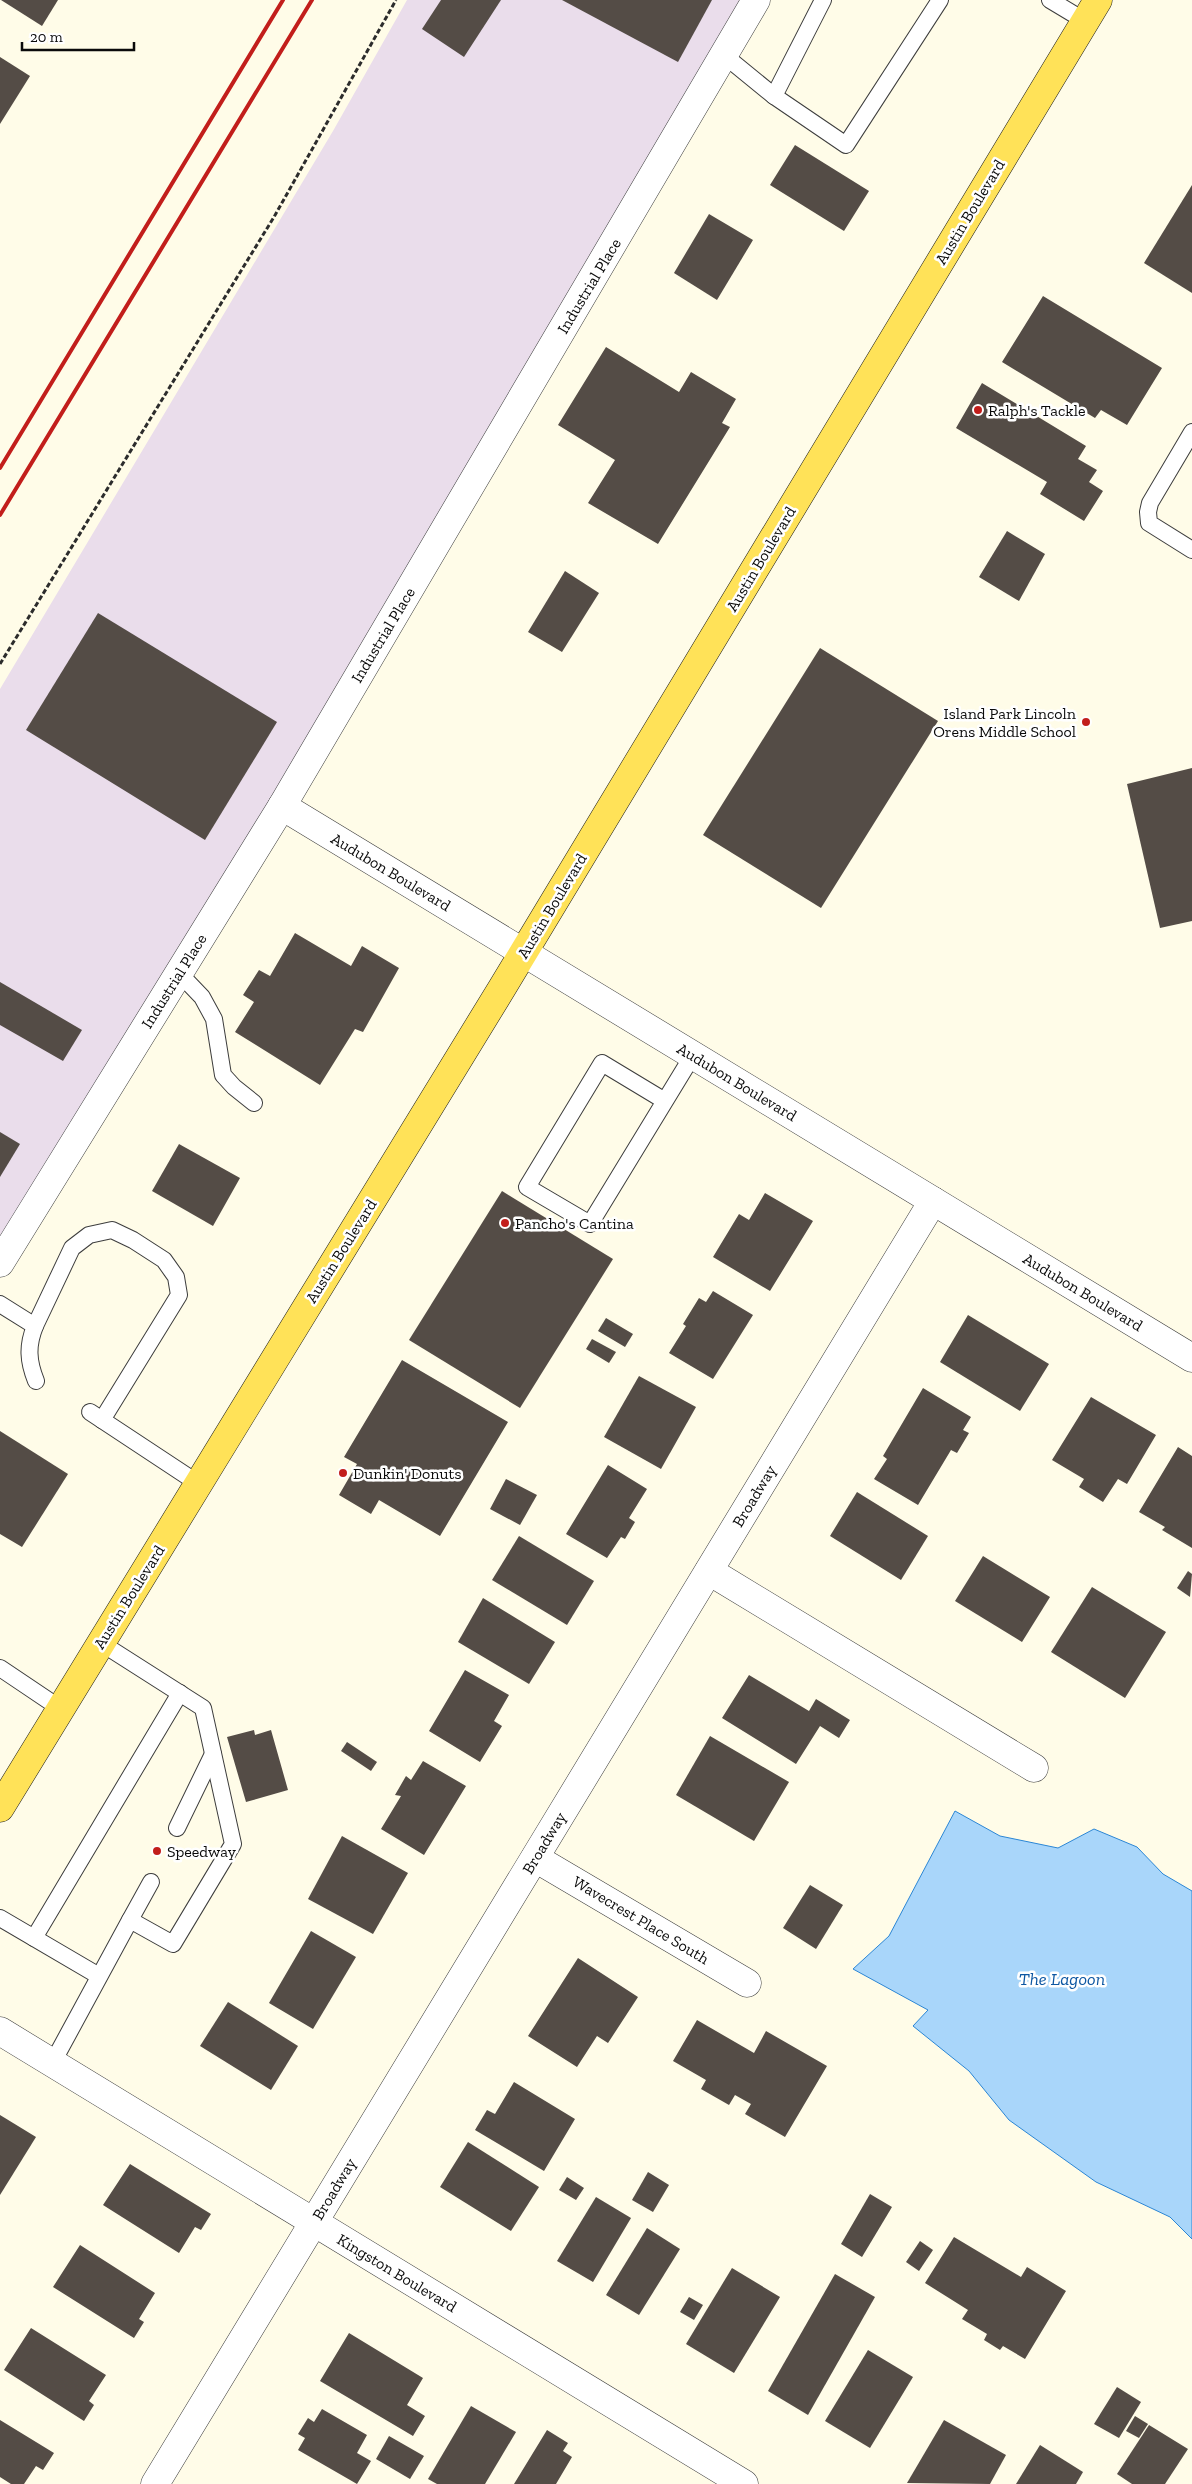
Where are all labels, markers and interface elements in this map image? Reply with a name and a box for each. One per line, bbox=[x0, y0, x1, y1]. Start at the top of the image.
scale bar bbox=[22, 20, 135, 52]
text: 20 m bbox=[30, 28, 63, 46]
street label: Austin Boulevard bbox=[931, 156, 1009, 268]
street label: Industrial Place bbox=[553, 235, 625, 337]
place label: Ralph's Tackle bbox=[988, 401, 1085, 420]
marker: Ralph's Tackle bbox=[972, 404, 984, 416]
street label: Austin Boulevard bbox=[722, 503, 800, 615]
street label: Industrial Place bbox=[347, 584, 419, 686]
place label: Island Park Lincoln Orens Middle School bbox=[933, 704, 1077, 741]
marker: Island Park Lincoln Orens Middle School bbox=[1080, 716, 1092, 728]
street label: Audubon Boulevard bbox=[328, 829, 454, 915]
street label: Austin Boulevard bbox=[513, 850, 591, 962]
street label: Industrial Place bbox=[137, 930, 211, 1032]
street label: Audubon Boulevard bbox=[674, 1039, 800, 1125]
street label: Austin Boulevard bbox=[301, 1195, 381, 1306]
place label: Pancho's Cantina bbox=[515, 1214, 634, 1233]
marker: Pancho's Cantina bbox=[499, 1217, 511, 1229]
street label: Audubon Boulevard bbox=[1020, 1249, 1146, 1335]
street label: Broadway bbox=[728, 1461, 780, 1530]
place label: Dunkin' Donuts bbox=[353, 1464, 461, 1483]
marker: Dunkin' Donuts bbox=[337, 1467, 349, 1479]
street label: Austin Boulevard bbox=[89, 1541, 169, 1652]
street label: Broadway bbox=[518, 1808, 570, 1877]
place label: Speedway bbox=[167, 1842, 237, 1861]
marker: Speedway bbox=[151, 1845, 163, 1857]
street label: Wavecrest Place South bbox=[569, 1872, 713, 1968]
water label: The Lagoon bbox=[1019, 1968, 1105, 1990]
street label: Broadway bbox=[308, 2154, 360, 2223]
street label: Kingston Boulevard bbox=[334, 2230, 461, 2316]

